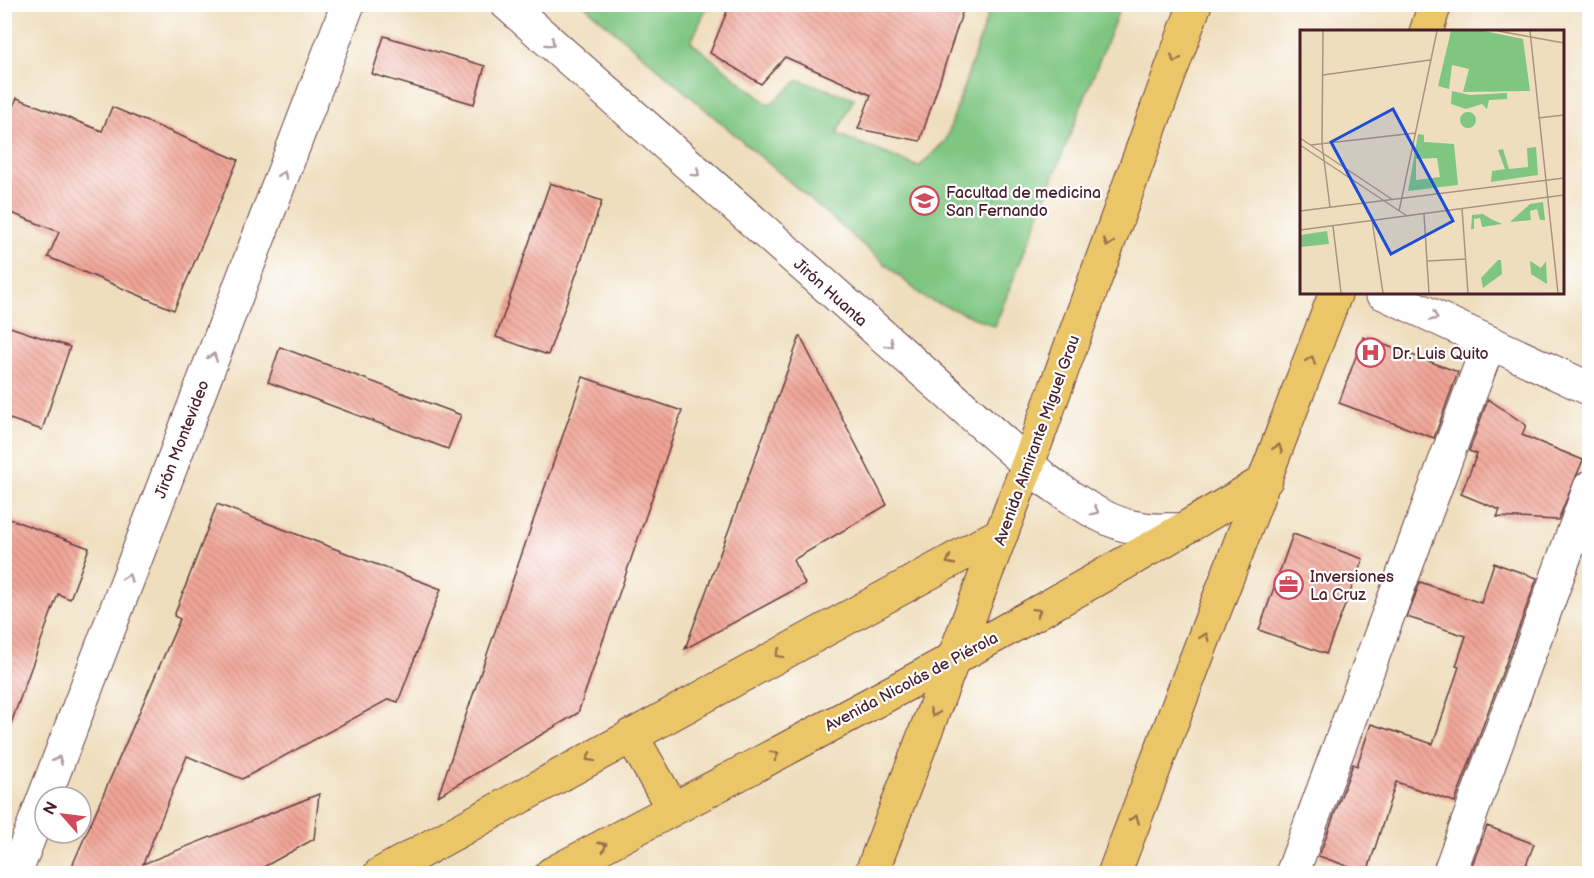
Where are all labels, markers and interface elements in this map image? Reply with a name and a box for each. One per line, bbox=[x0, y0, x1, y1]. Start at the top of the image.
inset map bbox=[1300, 30, 1564, 294]
one-way arrow bbox=[544, 36, 554, 47]
one-way arrow bbox=[1170, 54, 1183, 64]
one-way arrow bbox=[690, 166, 700, 177]
one-way arrow bbox=[276, 170, 288, 181]
place label: Facultad de medicina San Fernando bbox=[946, 184, 1101, 221]
school or university icon: Facultad de medicina San Fernando bbox=[909, 185, 941, 217]
one-way arrow bbox=[1103, 237, 1116, 247]
street label: Jirón Huanta bbox=[789, 255, 871, 331]
one-way arrow bbox=[1428, 310, 1439, 322]
street label: Avenida Almirante Miguel Grau bbox=[990, 333, 1084, 548]
one-way arrow bbox=[883, 337, 894, 348]
hospital icon: Dr. Luis Quito bbox=[1355, 337, 1387, 369]
place label: Dr. Luis Quito bbox=[1392, 345, 1489, 364]
one-way arrow bbox=[206, 352, 218, 363]
one-way arrow bbox=[1304, 355, 1316, 366]
street label: Jirón Montevideo bbox=[151, 378, 214, 501]
one-way arrow bbox=[1271, 443, 1283, 454]
one-way arrow bbox=[1089, 504, 1100, 516]
one-way arrow bbox=[946, 554, 957, 565]
place label: Inversiones La Cruz bbox=[1310, 568, 1394, 605]
office icon: Inversiones La Cruz bbox=[1273, 569, 1305, 601]
one-way arrow bbox=[121, 573, 133, 584]
one-way arrow bbox=[1031, 608, 1041, 619]
street label: Avenida Nicolás de Piérola bbox=[822, 629, 1001, 736]
one-way arrow bbox=[1198, 632, 1211, 643]
one-way arrow bbox=[775, 647, 785, 658]
one-way arrow bbox=[929, 707, 941, 718]
one-way arrow bbox=[586, 751, 596, 762]
one-way arrow bbox=[769, 751, 779, 762]
one-way arrow bbox=[51, 755, 64, 766]
north arrow bbox=[33, 785, 93, 845]
text: N bbox=[40, 799, 62, 818]
one-way arrow bbox=[1128, 814, 1140, 825]
one-way arrow bbox=[596, 842, 607, 853]

